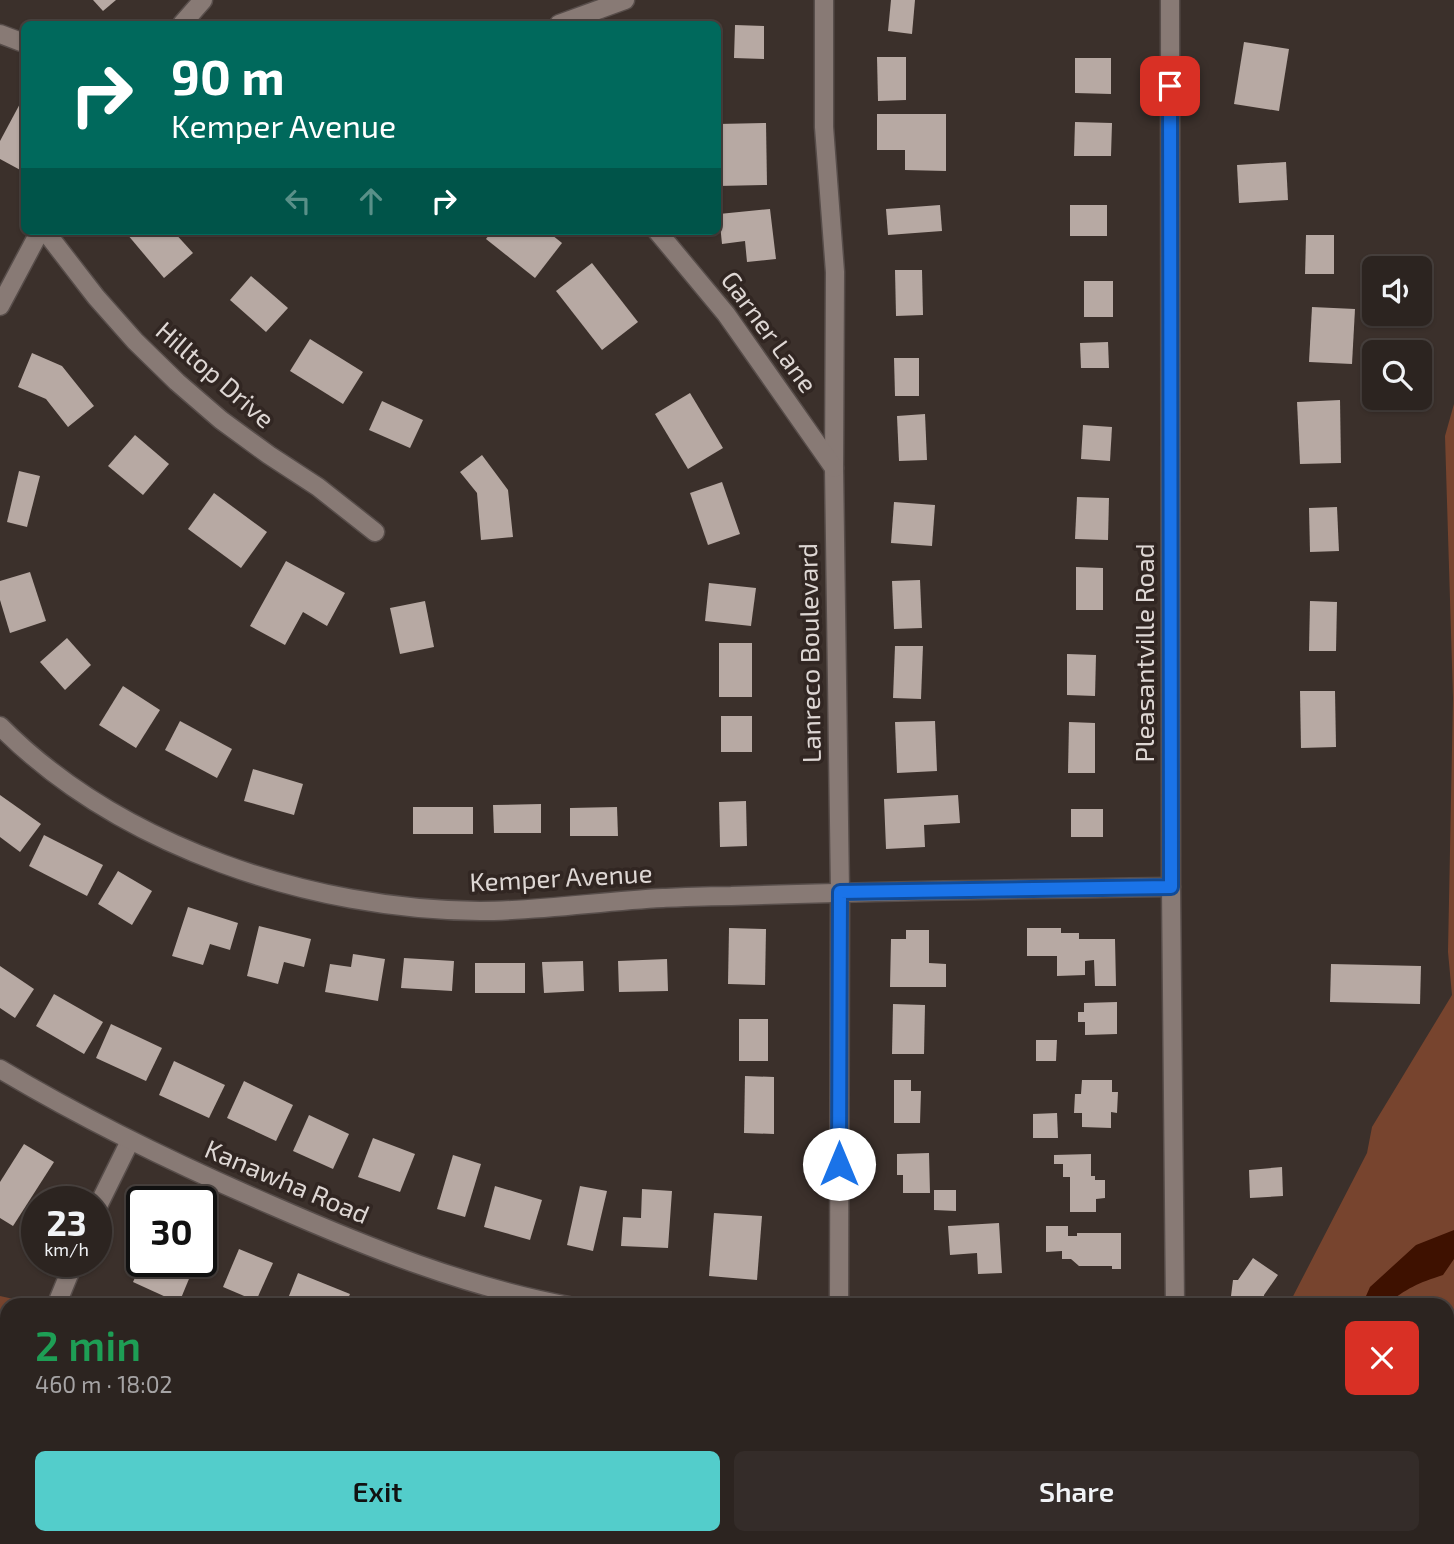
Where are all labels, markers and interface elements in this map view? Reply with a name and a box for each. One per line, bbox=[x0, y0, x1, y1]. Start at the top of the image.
text: 90 m bbox=[171, 46, 285, 105]
icon: right bbox=[56, 49, 147, 140]
pin bbox=[1140, 56, 1200, 116]
icon: arrive bbox=[1151, 67, 1189, 105]
text: Kemper Avenue bbox=[171, 106, 396, 144]
icon: left bbox=[279, 182, 317, 220]
icon: ahead bbox=[352, 182, 390, 220]
icon: right bbox=[425, 182, 463, 220]
map controls bbox=[1362, 256, 1432, 410]
button: sound bbox=[1362, 256, 1432, 326]
street label: Garner Lane bbox=[716, 264, 825, 398]
street label: Hilltop Drive bbox=[151, 314, 281, 434]
button: search bbox=[1362, 340, 1432, 410]
street label: Lanreco Boulevard bbox=[791, 543, 826, 763]
street label: Pleasantville Road bbox=[1128, 543, 1159, 763]
street label: Kemper Avenue bbox=[469, 856, 653, 897]
position arrow bbox=[802, 1127, 876, 1201]
street label: Kanawha Road bbox=[201, 1132, 374, 1229]
speed limit sign: 30 bbox=[126, 1186, 217, 1277]
text: 23 bbox=[46, 1201, 87, 1243]
text: km/h bbox=[44, 1238, 89, 1260]
text: 2 min bbox=[35, 1319, 141, 1369]
button: close bbox=[1345, 1321, 1419, 1395]
text: 460 m · 18:02 bbox=[35, 1370, 172, 1398]
button: Exit bbox=[35, 1451, 720, 1531]
button: Share bbox=[734, 1451, 1419, 1531]

